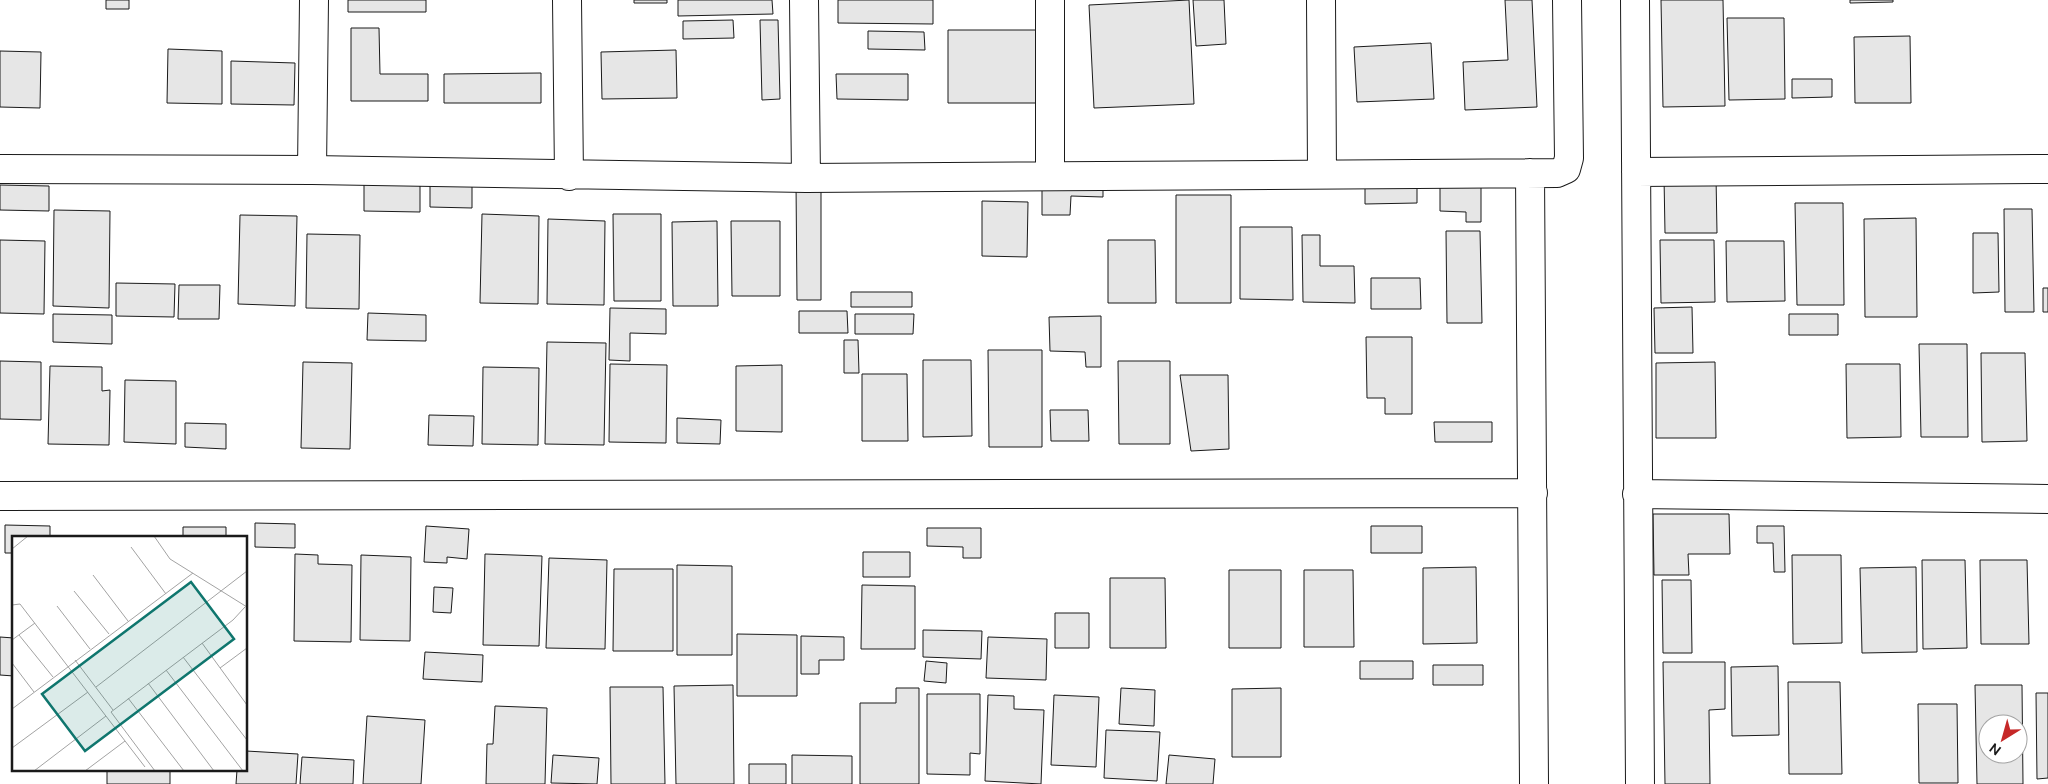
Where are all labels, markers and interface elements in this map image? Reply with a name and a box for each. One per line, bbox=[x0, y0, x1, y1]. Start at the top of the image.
inset map bbox=[12, 536, 248, 772]
north arrow bbox=[1978, 714, 2028, 764]
text: N bbox=[1986, 740, 2004, 759]

